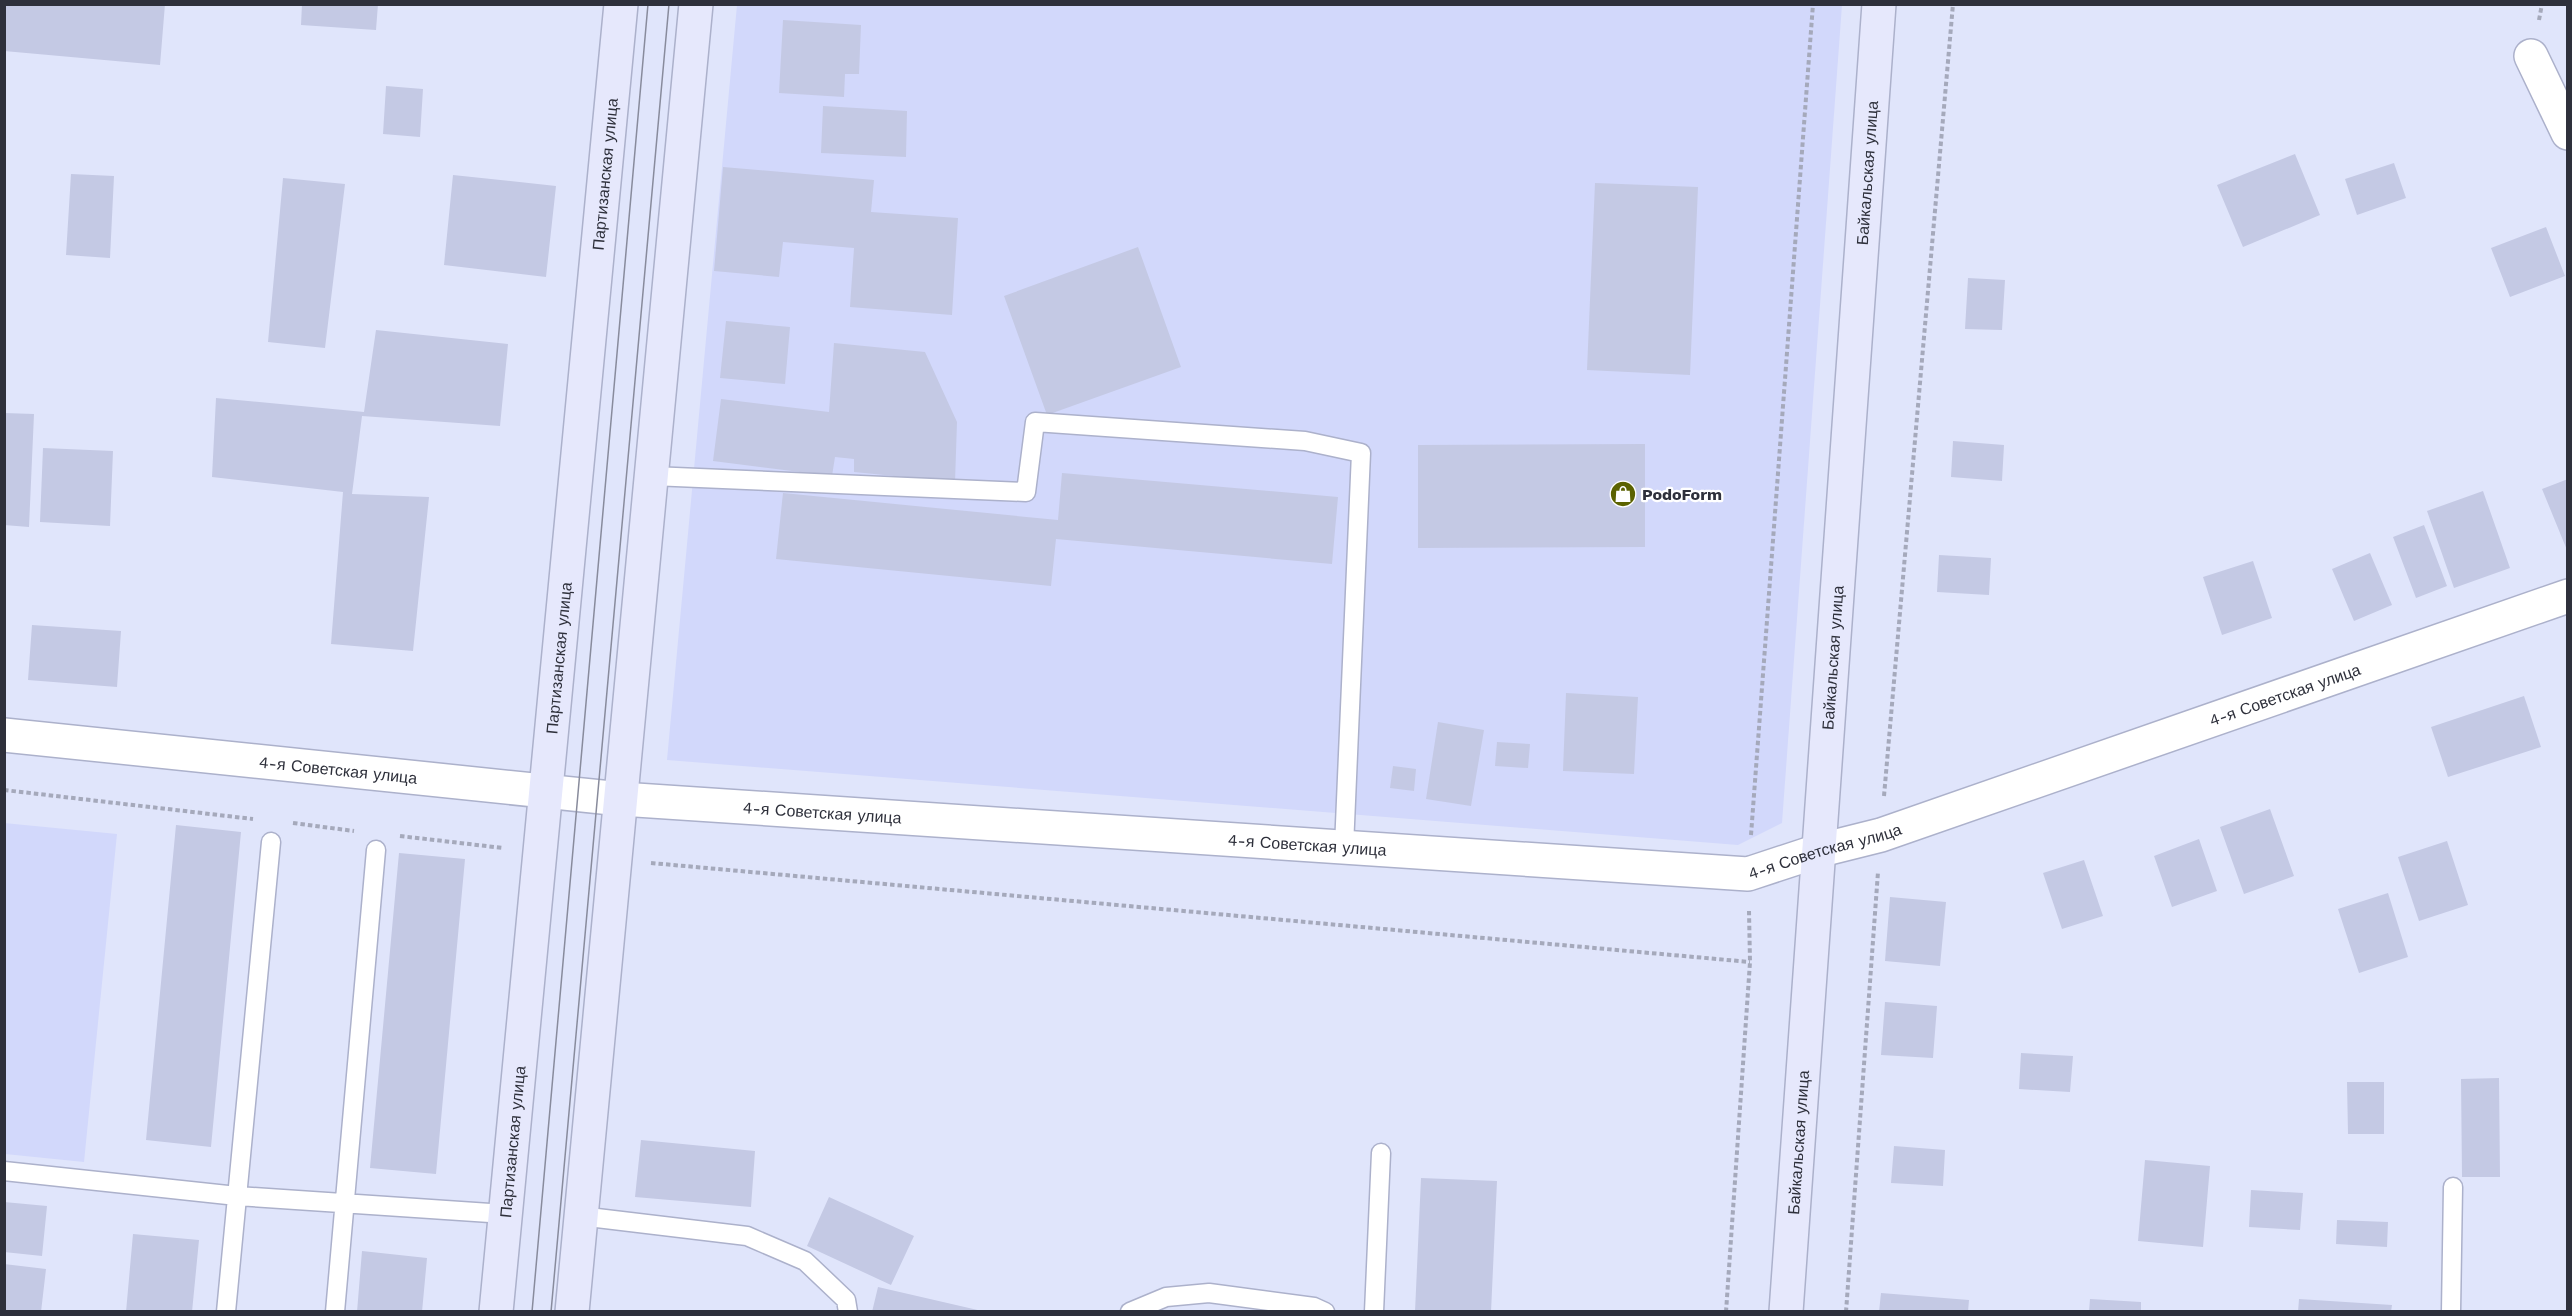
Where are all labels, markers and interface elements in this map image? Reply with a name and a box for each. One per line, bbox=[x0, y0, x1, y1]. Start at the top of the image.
street label: Партизанская улица bbox=[589, 97, 622, 251]
street label: Байкальская улица bbox=[1853, 100, 1882, 246]
shop icon: PodoForm bbox=[1608, 479, 1638, 509]
place label: PodoForm bbox=[1642, 485, 1722, 504]
street label: Партизанская улица bbox=[542, 581, 576, 735]
street label: Байкальская улица bbox=[1818, 585, 1848, 731]
street label: 4-я Советская улица bbox=[2207, 660, 2363, 730]
street label: 4-я Советская улица bbox=[258, 753, 418, 788]
street label: 4-я Советская улица bbox=[742, 798, 902, 828]
street label: 4-я Советская улица bbox=[1746, 820, 1904, 883]
street label: 4-я Советская улица bbox=[1227, 830, 1387, 860]
street label: Партизанская улица bbox=[496, 1065, 529, 1219]
street label: Байкальская улица bbox=[1784, 1070, 1813, 1215]

